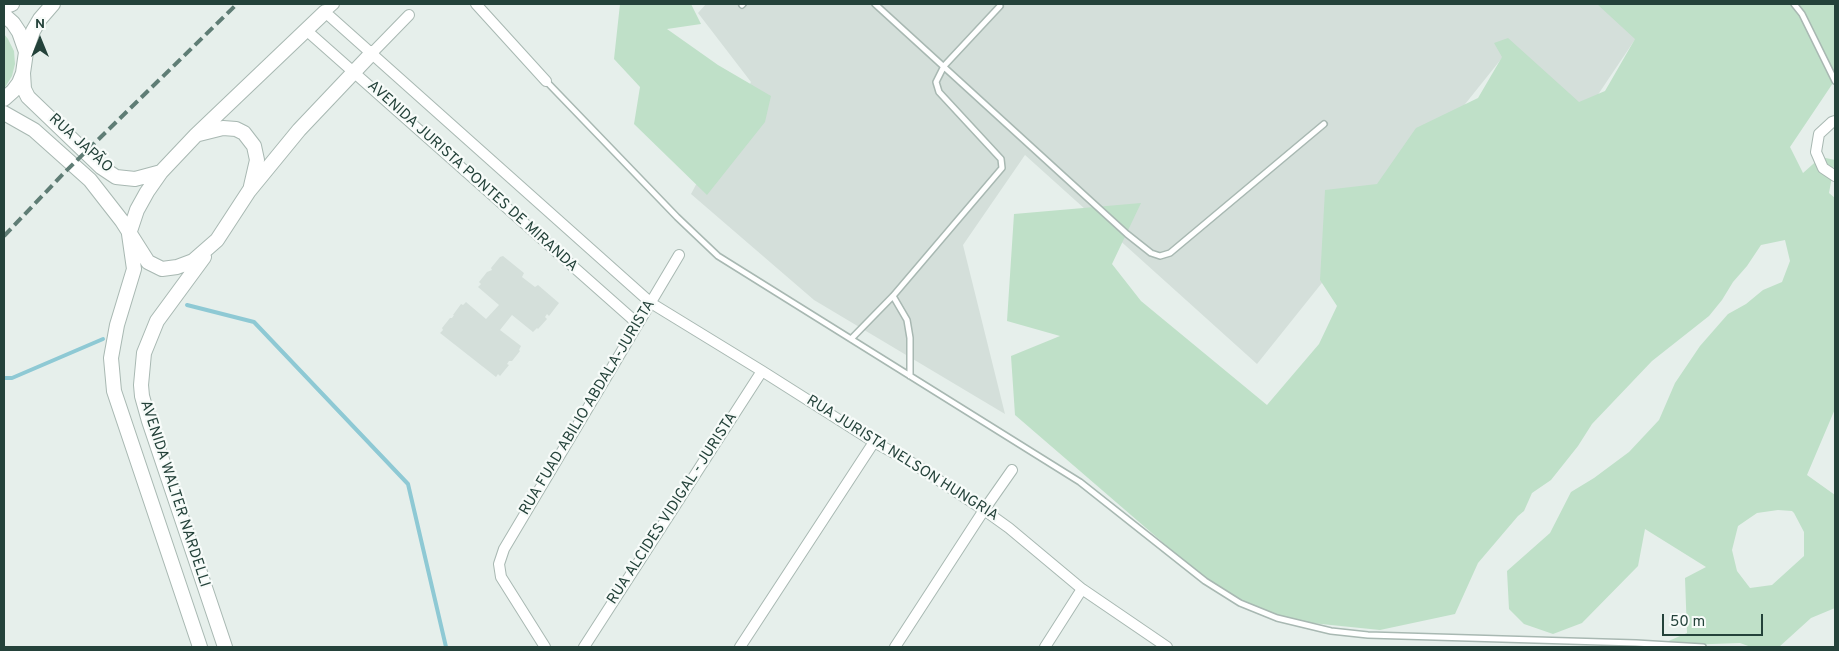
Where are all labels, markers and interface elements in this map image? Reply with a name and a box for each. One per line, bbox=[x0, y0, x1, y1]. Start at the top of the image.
north arrow bbox=[15, 15, 65, 65]
text: N bbox=[35, 16, 45, 33]
street label: AVENIDA JURISTA PONTES DE MIRANDA bbox=[363, 78, 581, 276]
street label: RUA JAPÃO bbox=[44, 111, 116, 177]
street label: RUA FUAD ABILIO ABDALA-JURISTA bbox=[516, 297, 660, 519]
street label: RUA JURISTA NELSON HUNGRIA bbox=[803, 392, 1001, 526]
street label: AVENIDA WALTER NARDELLI bbox=[135, 398, 213, 590]
street label: RUA ALCIDES VIDIGAL - JURISTA bbox=[604, 410, 742, 608]
scale bar bbox=[1664, 604, 1765, 636]
text: 50 m bbox=[1670, 613, 1705, 632]

